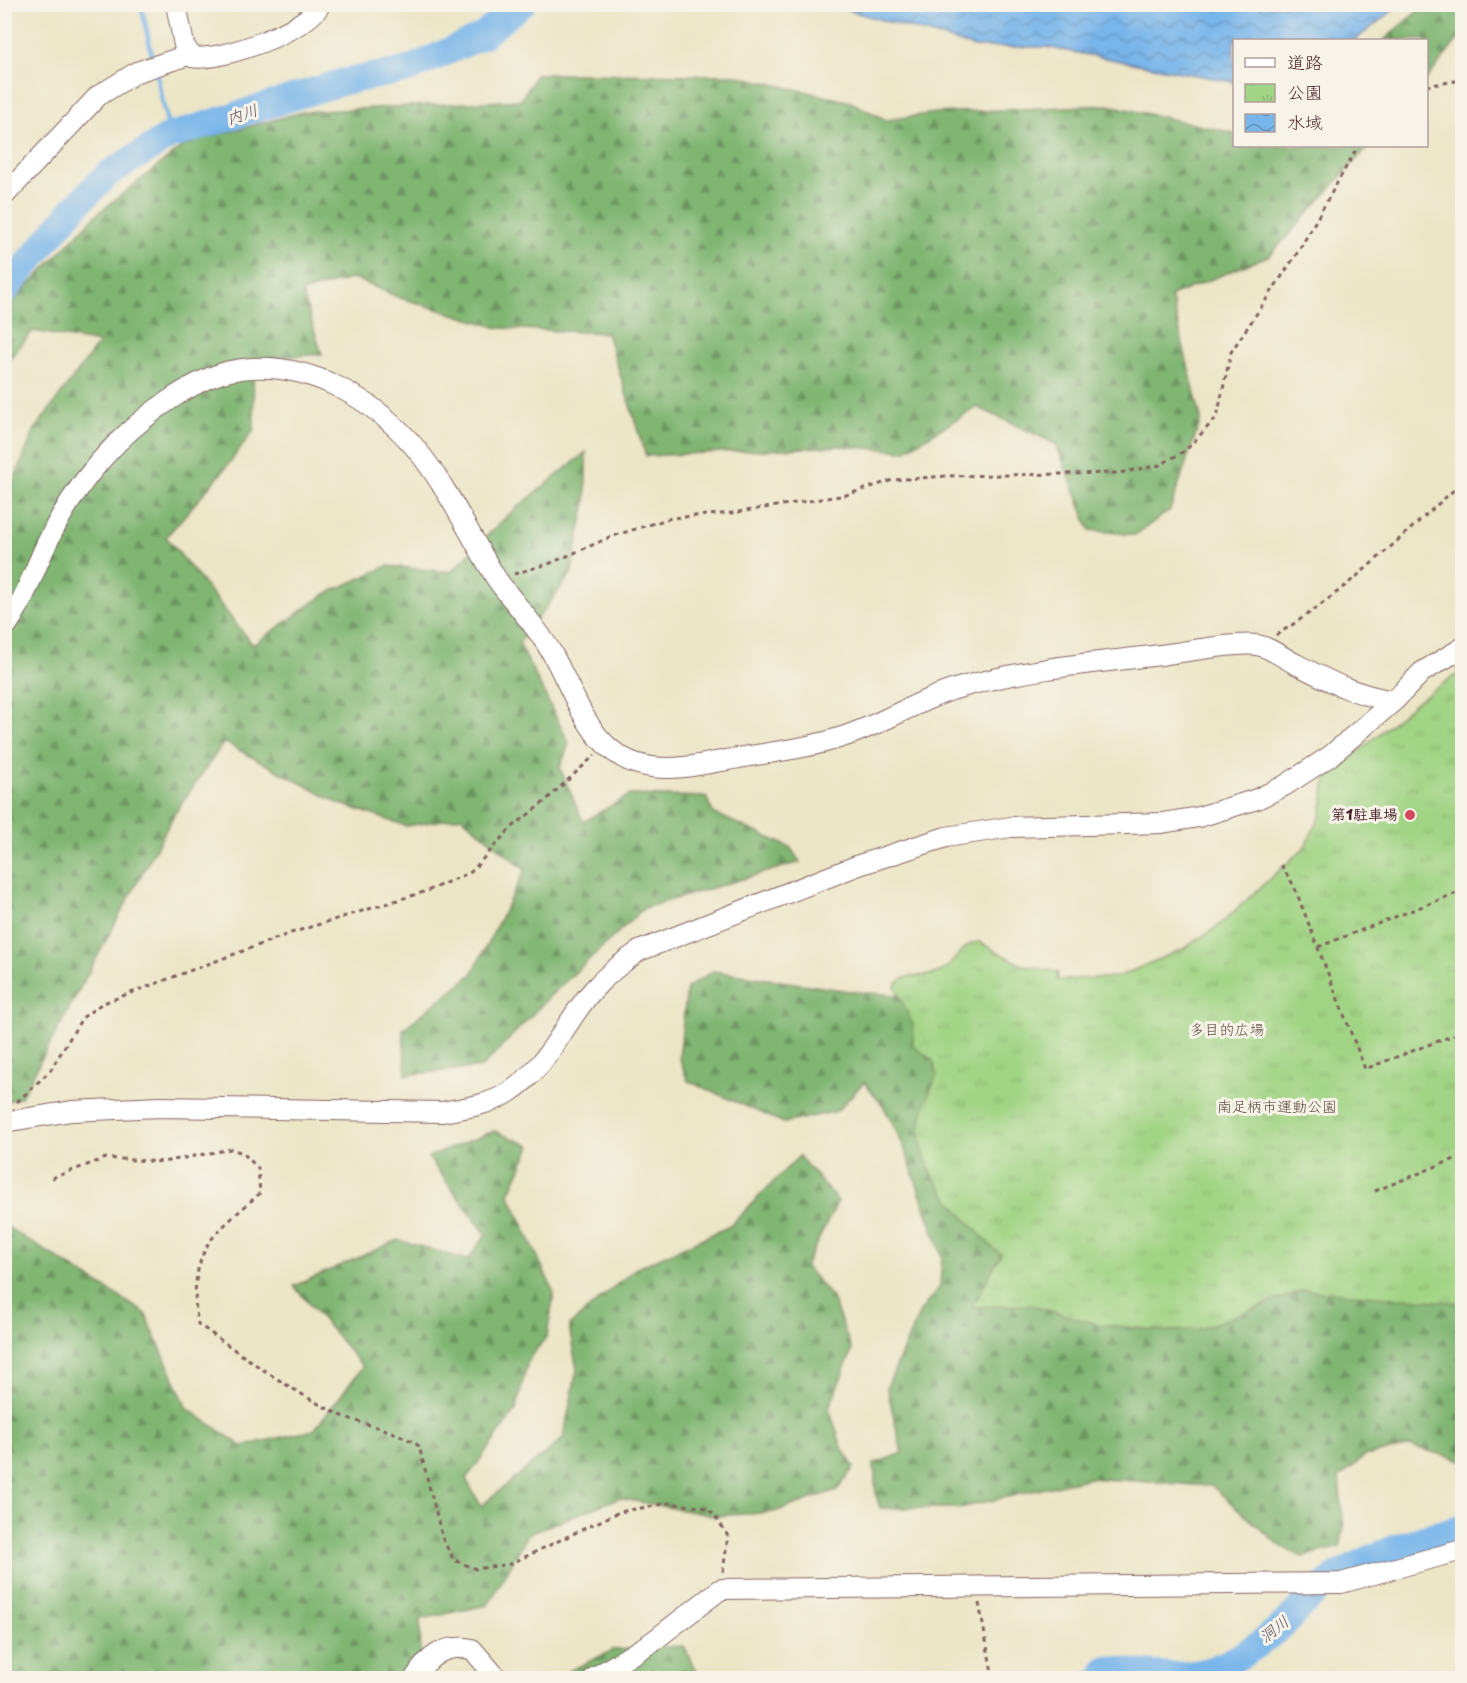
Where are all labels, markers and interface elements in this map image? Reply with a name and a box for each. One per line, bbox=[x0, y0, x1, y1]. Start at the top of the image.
legend bbox=[1233, 39, 1428, 147]
text: 道路 bbox=[1287, 48, 1323, 75]
text: 公園 bbox=[1287, 78, 1323, 105]
water label: 内川 bbox=[223, 97, 261, 129]
text: 水域 bbox=[1287, 108, 1323, 135]
place label: 第1駐車場 bbox=[1331, 802, 1398, 825]
marker: 第1駐車場 bbox=[1403, 808, 1417, 822]
park label: 多目的広場 bbox=[1189, 1017, 1265, 1040]
park label: 南足柄市運動公園 bbox=[1217, 1094, 1337, 1117]
water label: 洞川 bbox=[1253, 1609, 1293, 1648]

